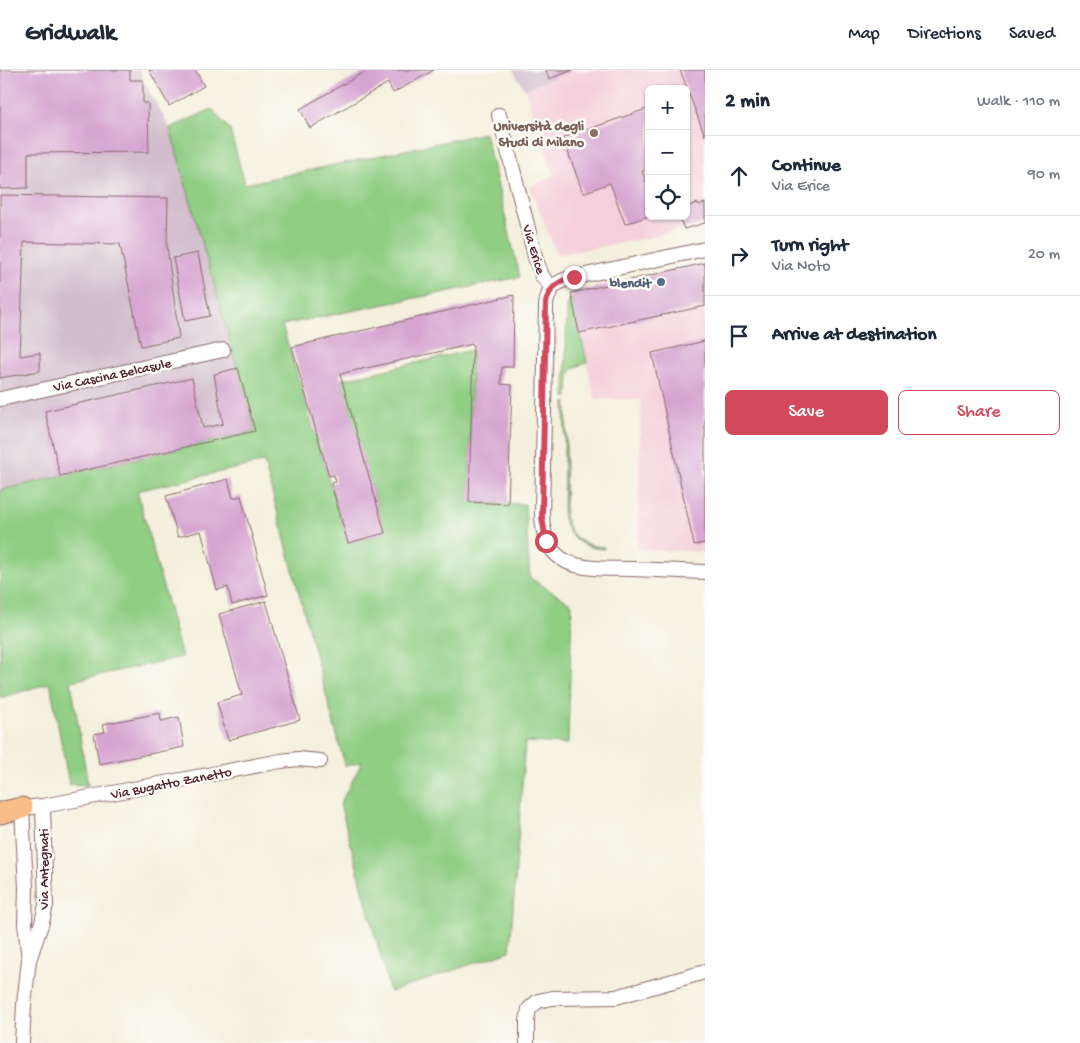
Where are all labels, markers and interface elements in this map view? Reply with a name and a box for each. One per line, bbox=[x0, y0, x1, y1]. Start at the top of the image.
text: Gridwalk bbox=[25, 20, 116, 49]
text: Map bbox=[848, 24, 880, 45]
text: Directions bbox=[908, 24, 981, 45]
text: Saved bbox=[1009, 24, 1055, 45]
map controls bbox=[645, 85, 690, 220]
button: + bbox=[645, 85, 690, 130]
text: 2 min bbox=[725, 90, 770, 115]
text: Walk · 110 m bbox=[977, 93, 1060, 112]
place label: Università degli Studi di Milano bbox=[493, 119, 585, 152]
marker: Università degli Studi di Milano bbox=[588, 127, 600, 139]
button: − bbox=[645, 130, 690, 175]
text: Continue bbox=[772, 155, 841, 178]
icon: ahead bbox=[725, 162, 753, 190]
text: 90 m bbox=[1028, 166, 1060, 185]
button: locate bbox=[645, 175, 690, 220]
text: Via Erice bbox=[772, 178, 830, 197]
street label: Via Erice bbox=[517, 222, 548, 277]
text: Turn right bbox=[772, 235, 848, 258]
icon: right bbox=[725, 242, 753, 270]
text: 20 m bbox=[1028, 246, 1060, 265]
text: Via Noto bbox=[772, 258, 831, 277]
route end bbox=[563, 266, 586, 289]
place label: blendit bbox=[609, 276, 652, 293]
marker: blendit bbox=[655, 276, 667, 288]
icon: arrive bbox=[725, 322, 753, 350]
text: Arrive at destination bbox=[772, 324, 936, 347]
street label: Via Cascina Belcasule bbox=[51, 355, 174, 397]
button: Save bbox=[725, 390, 888, 435]
button: Share bbox=[898, 390, 1060, 435]
route start bbox=[535, 530, 558, 553]
street label: Via Bugatto Zanetto bbox=[109, 764, 233, 805]
street label: Via Antegnati bbox=[37, 829, 54, 910]

